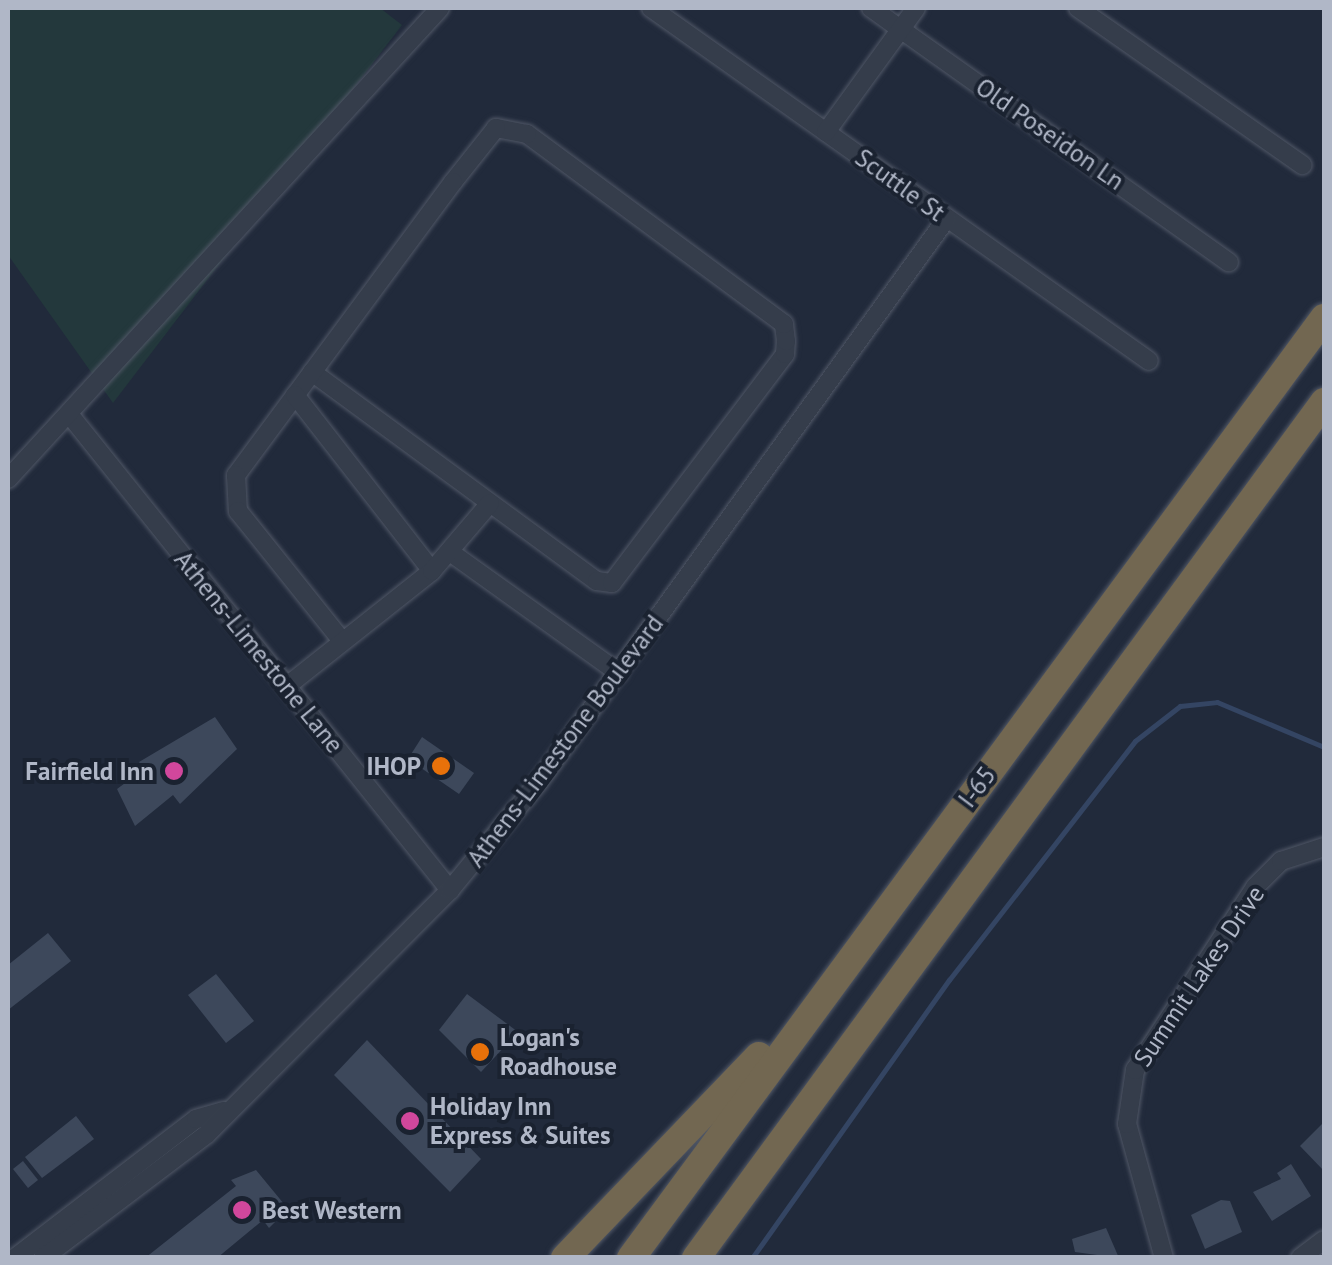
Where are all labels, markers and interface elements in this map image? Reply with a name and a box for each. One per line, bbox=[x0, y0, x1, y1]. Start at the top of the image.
street label: Old Poseidon Ln bbox=[970, 72, 1130, 196]
street label: Scuttle St bbox=[849, 142, 951, 228]
street label: Athens-Limestone Lane bbox=[168, 545, 350, 759]
street label: Athens-Limestone Boulevard bbox=[461, 609, 669, 873]
place label: IHOP bbox=[367, 751, 421, 781]
marker: IHOP bbox=[430, 755, 452, 777]
place label: Fairfield Inn bbox=[25, 756, 154, 786]
marker: Fairfield Inn bbox=[163, 760, 185, 782]
street label: I-65 bbox=[952, 761, 1002, 813]
street label: Summit Lakes Drive bbox=[1127, 880, 1271, 1072]
place label: Logan's Roadhouse bbox=[500, 1023, 617, 1082]
marker: Logan's Roadhouse bbox=[469, 1041, 491, 1063]
place label: Holiday Inn Express & Suites bbox=[430, 1092, 611, 1151]
marker: Holiday Inn Express & Suites bbox=[399, 1110, 421, 1132]
place label: Best Western bbox=[262, 1195, 402, 1225]
marker: Best Western bbox=[231, 1199, 253, 1221]

